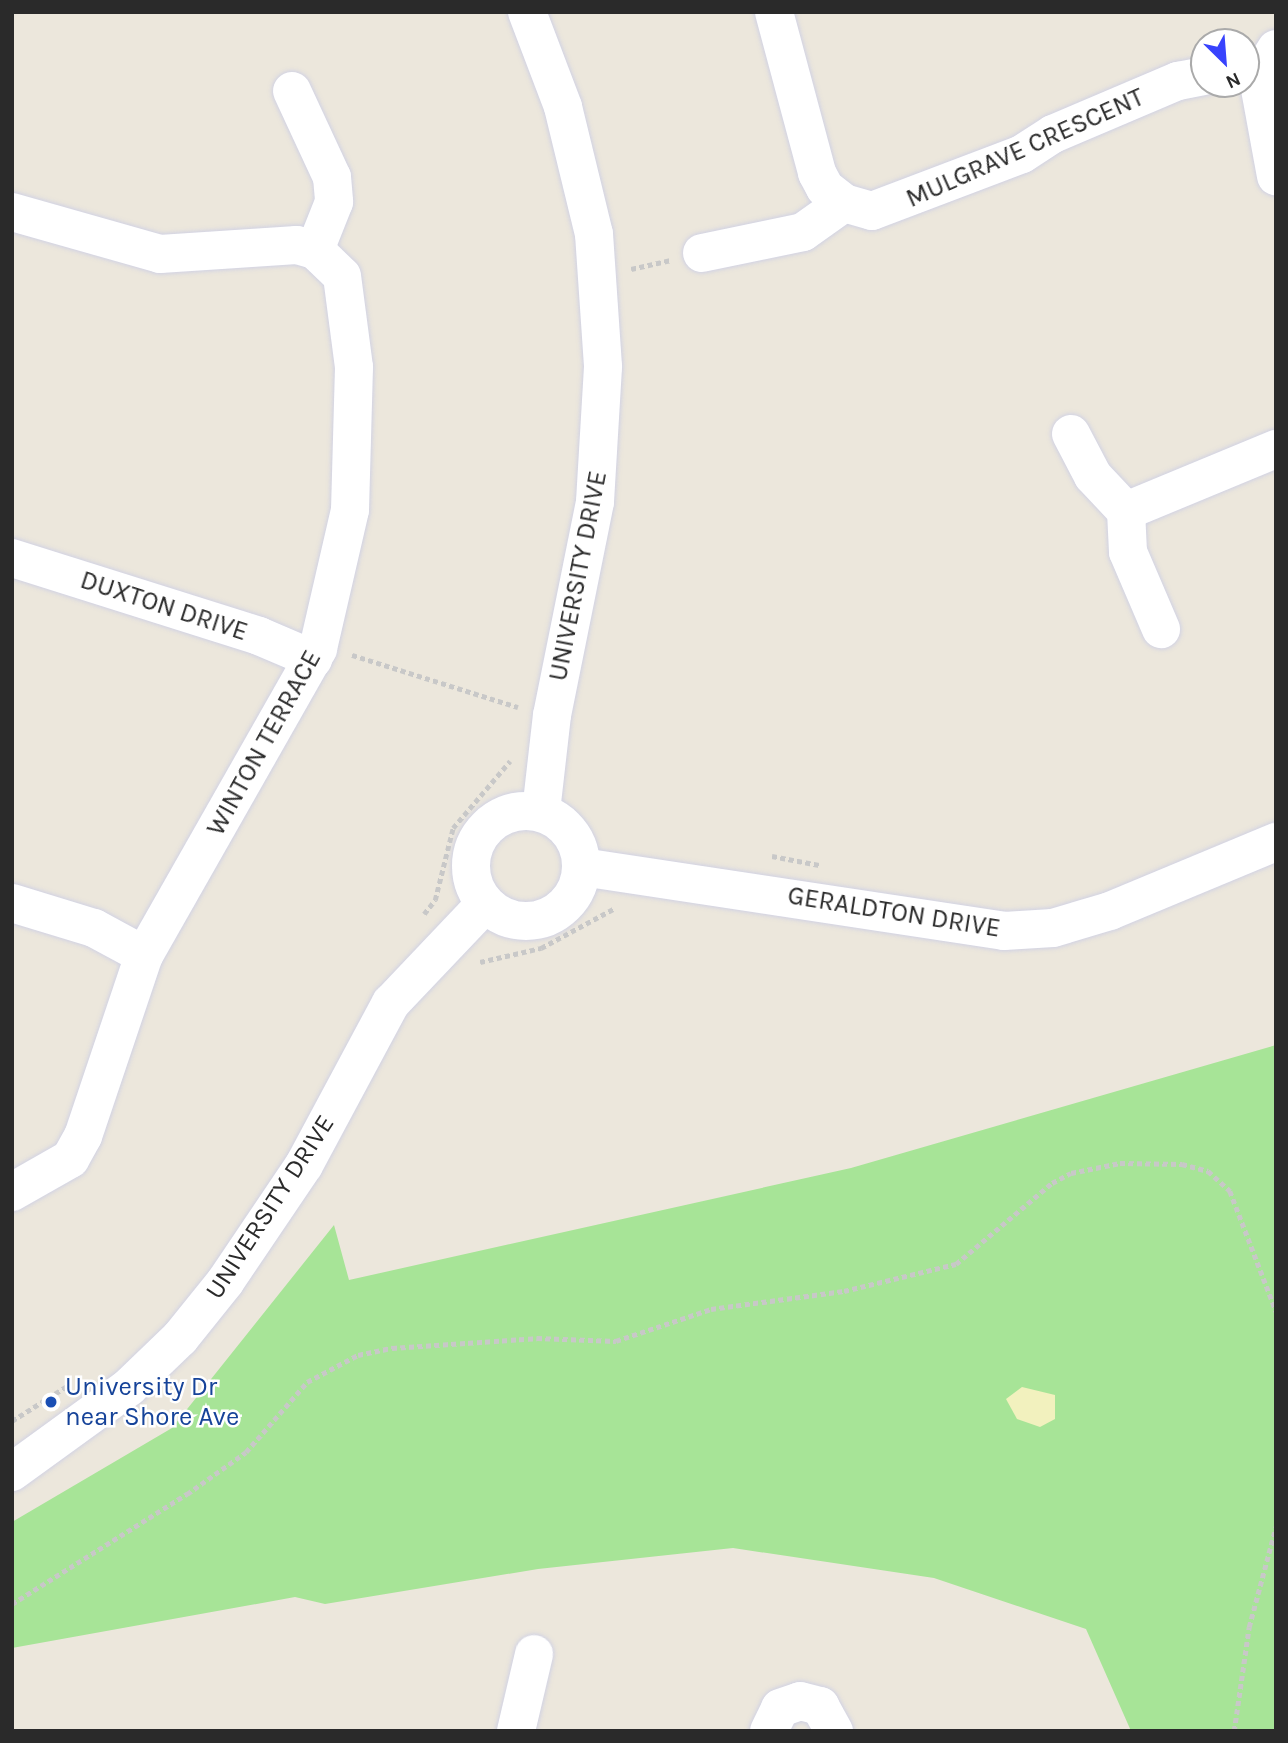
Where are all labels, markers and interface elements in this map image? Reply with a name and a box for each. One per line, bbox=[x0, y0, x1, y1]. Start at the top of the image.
north arrow bbox=[1190, 28, 1260, 98]
text: N bbox=[1222, 67, 1244, 93]
street label: MULGRAVE CRESCENT bbox=[901, 81, 1149, 215]
street label: UNIVERSITY DRIVE bbox=[542, 468, 614, 684]
street label: DUXTON DRIVE bbox=[76, 564, 252, 648]
street label: WINTON TERRACE bbox=[200, 645, 328, 841]
street label: GERALDTON DRIVE bbox=[785, 880, 1003, 944]
street label: UNIVERSITY DRIVE bbox=[199, 1109, 341, 1305]
place label: University Dr near Shore Ave bbox=[65, 1371, 239, 1432]
marker: University Dr near Shore Ave bbox=[43, 1394, 59, 1410]

